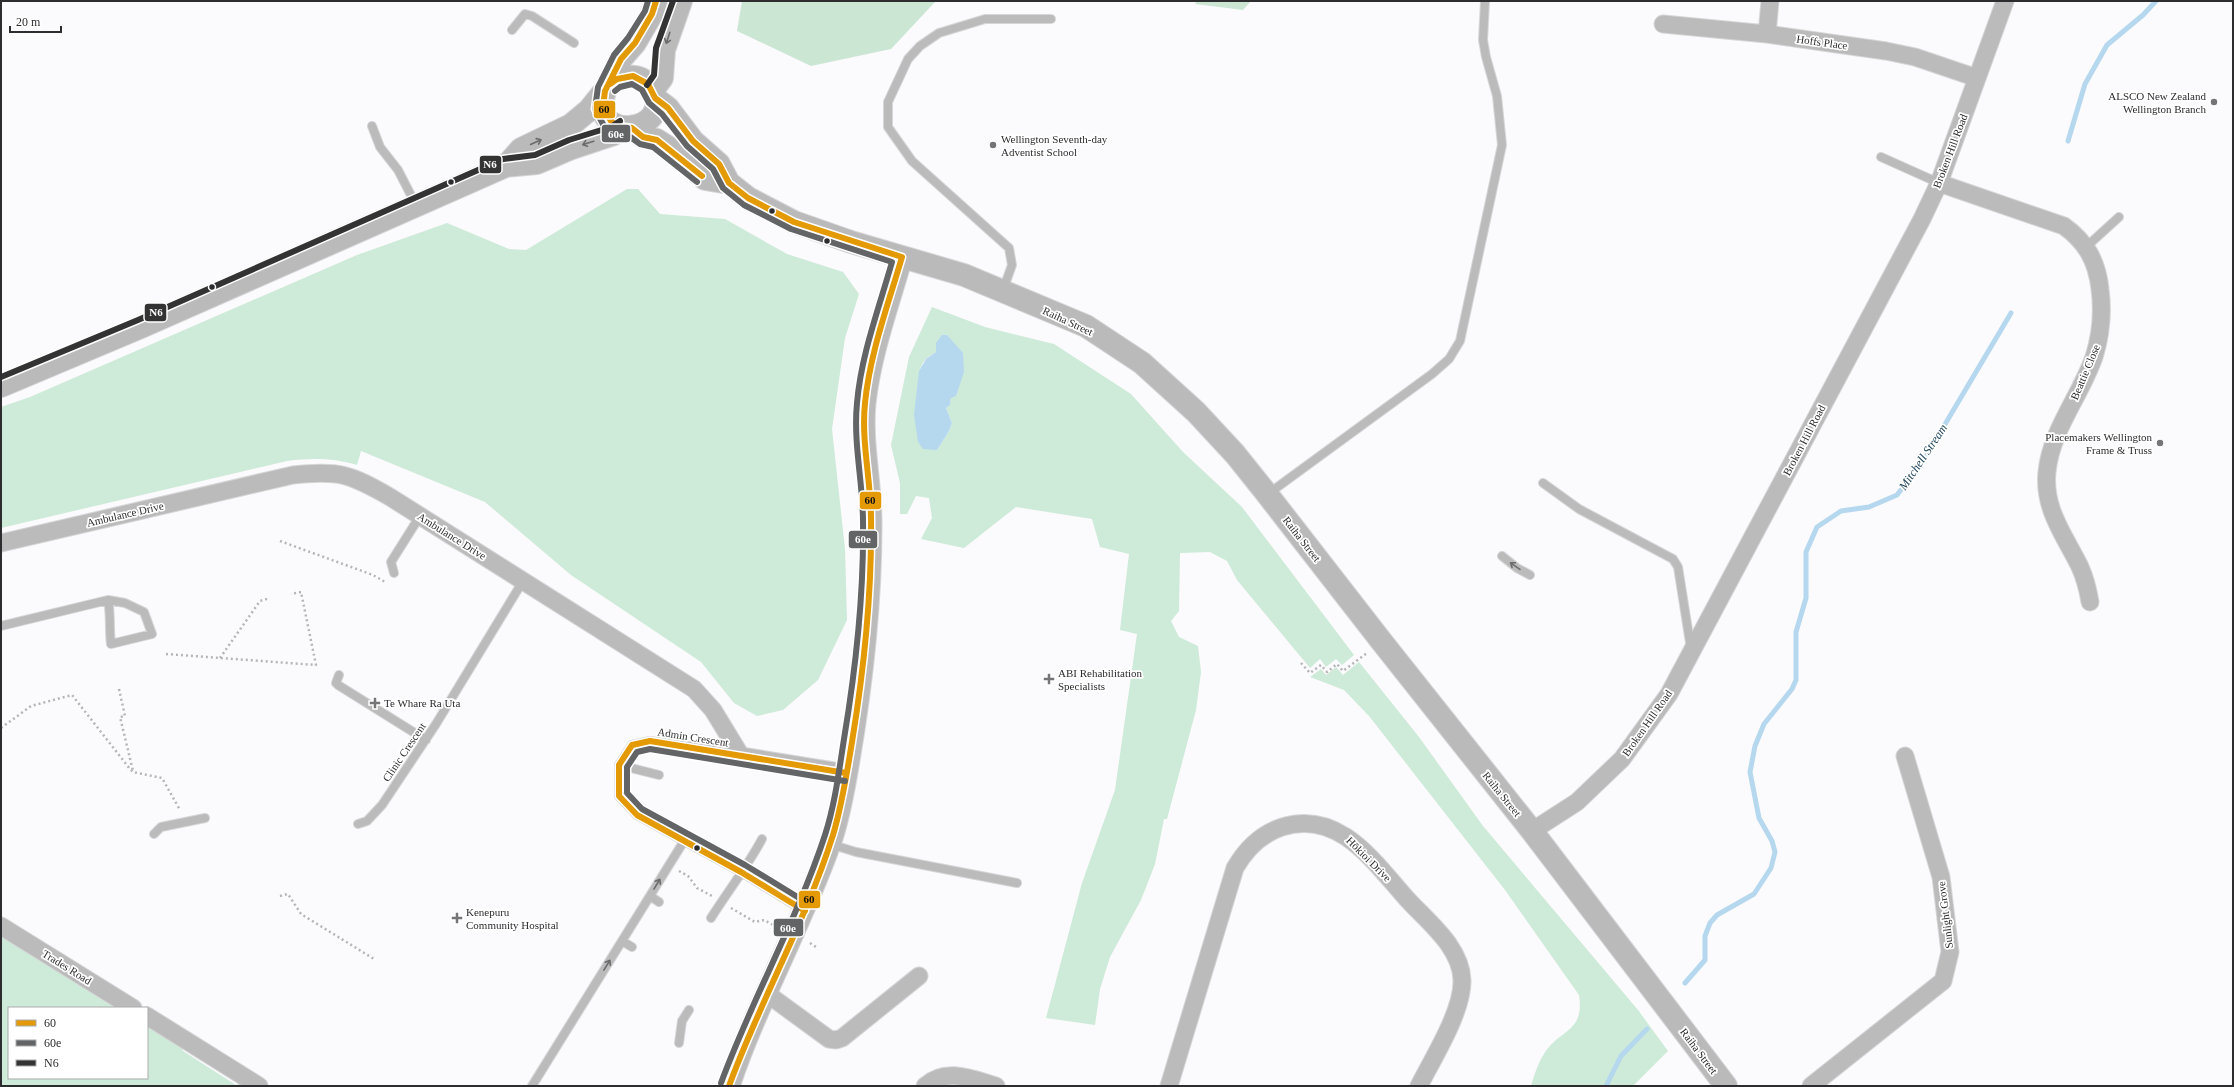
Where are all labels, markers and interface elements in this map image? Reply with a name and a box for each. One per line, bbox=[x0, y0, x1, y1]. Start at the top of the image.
scale bar bbox=[10, 8, 61, 34]
text: 20 m bbox=[16, 15, 41, 29]
one-way arrow bbox=[664, 31, 671, 44]
street label: Hoffs Place bbox=[1796, 32, 1848, 52]
place label: ALSCO New Zealand Wellington Branch bbox=[2108, 90, 2206, 115]
marker: ALSCO New Zealand Wellington Branch bbox=[2209, 97, 2219, 107]
line badge: 60 bbox=[593, 100, 616, 119]
text: 60 bbox=[599, 103, 610, 115]
street label: Broken Hill Road bbox=[1930, 112, 1970, 190]
line badge: 60e bbox=[601, 124, 631, 143]
text: 60e bbox=[608, 128, 624, 140]
place label: Wellington Seventh-day Adventist School bbox=[1001, 133, 1108, 158]
one-way arrow bbox=[529, 138, 541, 146]
one-way arrow bbox=[583, 139, 595, 147]
marker: Wellington Seventh-day Adventist School bbox=[988, 140, 998, 150]
line badge: N6 bbox=[479, 155, 502, 174]
text: N6 bbox=[483, 158, 497, 170]
unlabelled marker bbox=[446, 177, 456, 187]
unlabelled marker bbox=[767, 206, 777, 216]
unlabelled marker bbox=[822, 236, 832, 246]
unlabelled marker bbox=[207, 282, 217, 292]
line badge: N6 bbox=[144, 303, 167, 322]
street label: Raiha Street bbox=[1041, 304, 1095, 338]
text: N6 bbox=[149, 306, 163, 318]
street label: Beattie Close bbox=[2068, 342, 2102, 401]
street label: Broken Hill Road bbox=[1780, 402, 1828, 477]
water label: Mitchell Stream bbox=[1895, 421, 1950, 493]
place label: Placemakers Wellington Frame & Truss bbox=[2045, 431, 2152, 456]
marker: Placemakers Wellington Frame & Truss bbox=[2155, 438, 2165, 448]
line badge: 60 bbox=[859, 491, 882, 510]
text: 60 bbox=[865, 494, 876, 506]
street label: Ambulance Drive bbox=[85, 499, 165, 529]
street label: Ambulance Drive bbox=[416, 510, 489, 562]
street label: Raiha Street bbox=[1281, 514, 1323, 564]
line badge: 60e bbox=[848, 530, 878, 549]
text: 60e bbox=[855, 533, 871, 545]
one-way arrow bbox=[1510, 562, 1521, 570]
place label: ABI Rehabilitation Specialists bbox=[1058, 667, 1143, 692]
marker: ABI Rehabilitation Specialists bbox=[1043, 673, 1055, 685]
street label: Broken Hill Road bbox=[1620, 687, 1675, 758]
marker: Te Whare Ra Uta bbox=[369, 697, 381, 709]
place label: Te Whare Ra Uta bbox=[384, 697, 460, 709]
street label: Clinic Crescent bbox=[380, 720, 428, 784]
street label: Admin Crescent bbox=[657, 725, 729, 749]
street label: Raiha Street bbox=[1480, 769, 1524, 819]
street label: Hōkioi Drive bbox=[1344, 834, 1394, 884]
unlabelled marker bbox=[692, 843, 702, 853]
one-way arrow bbox=[654, 878, 662, 890]
street label: Sunlight Grove bbox=[1935, 881, 1955, 949]
line badge: 60 bbox=[798, 890, 821, 909]
text: 60 bbox=[804, 893, 815, 905]
place label: Kenepuru Community Hospital bbox=[466, 906, 559, 931]
marker: Kenepuru Community Hospital bbox=[451, 912, 463, 924]
line badge: 60e bbox=[773, 918, 804, 937]
text: 60e bbox=[780, 922, 796, 934]
street label: Trades Road bbox=[40, 947, 94, 987]
one-way arrow bbox=[604, 959, 612, 971]
legend bbox=[8, 1007, 148, 1079]
text: 60 bbox=[44, 1016, 56, 1030]
street label: Raiha Street bbox=[1678, 1026, 1720, 1076]
text: 60e bbox=[44, 1036, 61, 1050]
text: N6 bbox=[44, 1056, 59, 1070]

